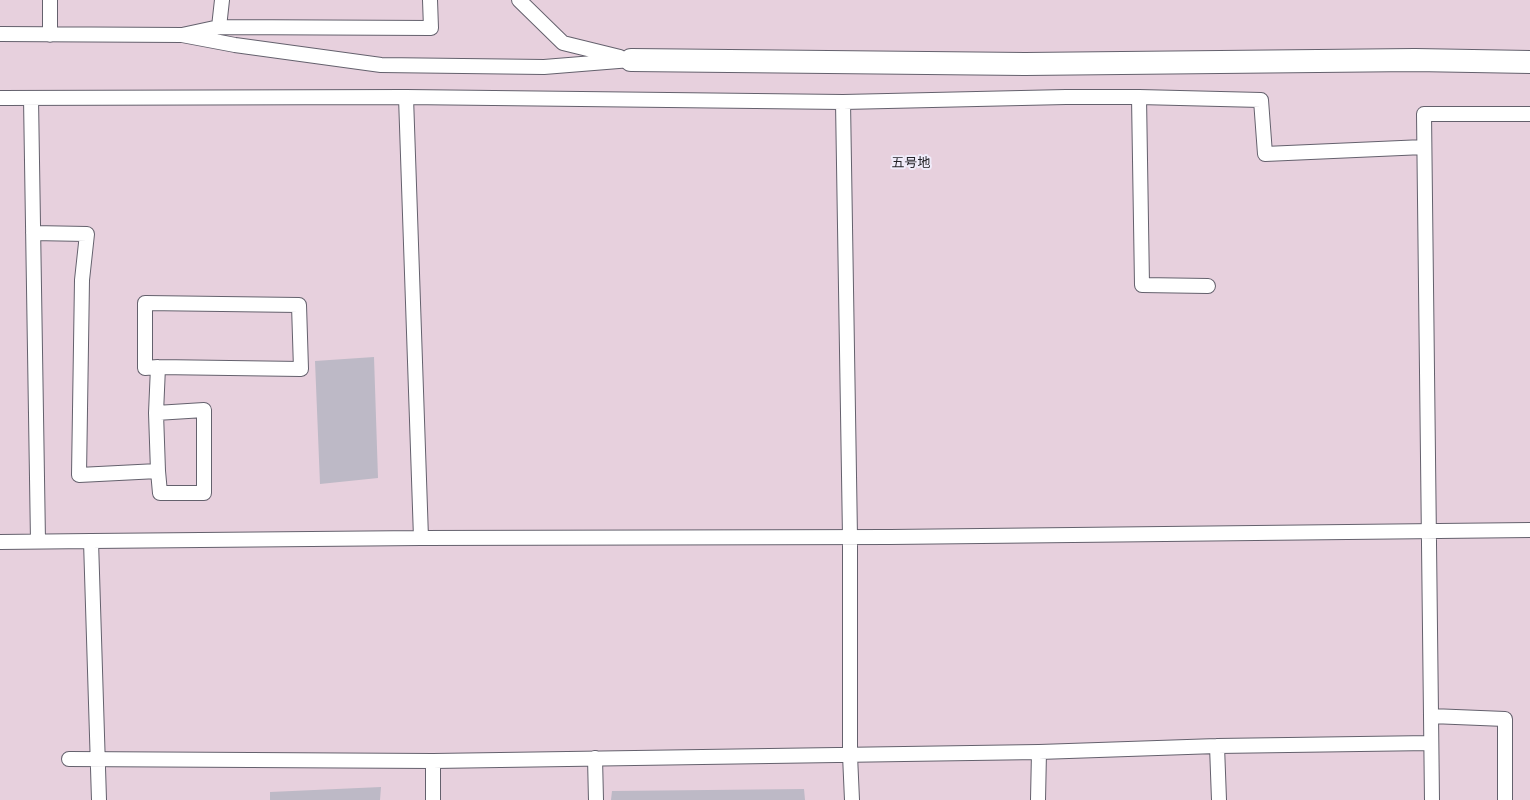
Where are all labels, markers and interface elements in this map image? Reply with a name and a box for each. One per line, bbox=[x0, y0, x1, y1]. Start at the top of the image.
district label: 五号地 bbox=[892, 156, 930, 172]

